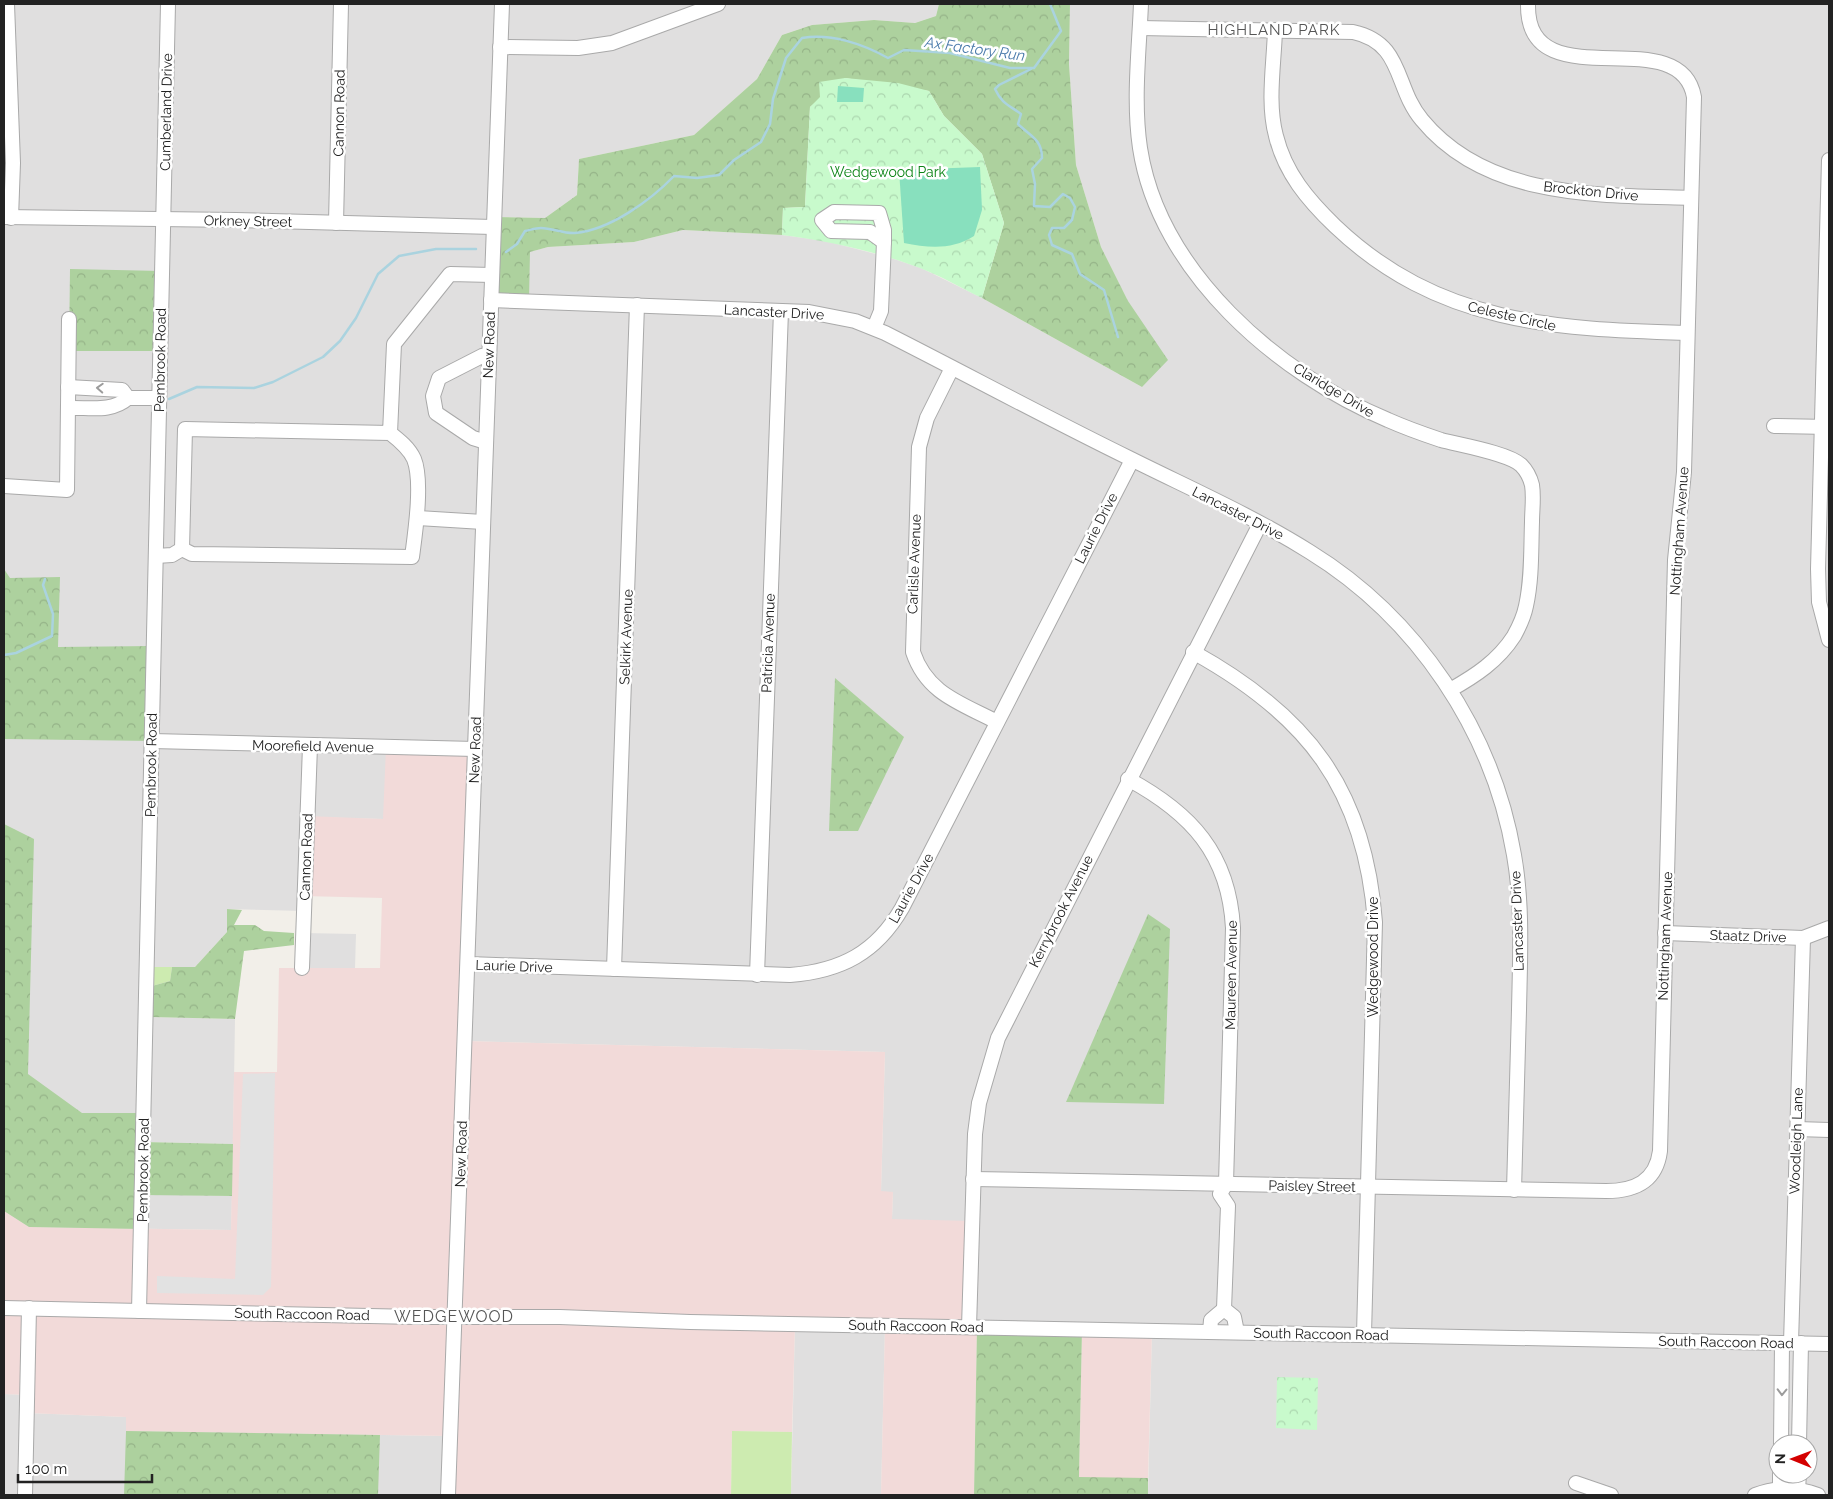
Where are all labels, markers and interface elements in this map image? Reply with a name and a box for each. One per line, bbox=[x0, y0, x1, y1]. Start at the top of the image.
district label: HIGHLAND PARK bbox=[1208, 21, 1340, 39]
water label: Ax Factory Run bbox=[923, 33, 1026, 65]
street label: Cumberland Drive bbox=[157, 53, 175, 171]
street label: Cannon Road bbox=[330, 69, 348, 157]
park label: Wedgewood Park bbox=[830, 164, 947, 180]
street label: Brockton Drive bbox=[1543, 178, 1639, 204]
street label: Orkney Street bbox=[204, 212, 293, 230]
street label: Celeste Circle bbox=[1466, 298, 1558, 334]
street label: Lancaster Drive bbox=[723, 301, 825, 323]
street label: Pembrook Road bbox=[151, 308, 169, 412]
street label: New Road bbox=[480, 311, 498, 379]
street label: Claridge Drive bbox=[1291, 360, 1377, 420]
one-way arrow bbox=[96, 382, 104, 393]
street label: Nottingham Avenue bbox=[1667, 466, 1691, 596]
street label: Lancaster Drive bbox=[1190, 483, 1286, 543]
street label: Laurie Drive bbox=[1071, 490, 1121, 566]
street label: Carlisle Avenue bbox=[904, 514, 924, 614]
street label: Selkirk Avenue bbox=[616, 589, 636, 685]
street label: Patricia Avenue bbox=[758, 593, 778, 693]
street label: Pembrook Road bbox=[142, 713, 160, 817]
street label: New Road bbox=[466, 716, 484, 784]
street label: Moorefield Avenue bbox=[252, 737, 374, 755]
street label: Cannon Road bbox=[296, 813, 316, 901]
street label: Laurie Drive bbox=[885, 850, 937, 926]
street label: Kerrybrook Avenue bbox=[1026, 852, 1096, 970]
street label: Lancaster Drive bbox=[1507, 871, 1527, 971]
street label: Nottingham Avenue bbox=[1655, 871, 1675, 1001]
street label: Wedgewood Drive bbox=[1365, 897, 1381, 1017]
street label: Maureen Avenue bbox=[1222, 920, 1240, 1030]
street label: Staatz Drive bbox=[1709, 927, 1787, 945]
street label: Laurie Drive bbox=[475, 957, 553, 975]
street label: Woodleigh Lane bbox=[1786, 1087, 1806, 1195]
street label: Pembrook Road bbox=[134, 1118, 152, 1222]
street label: New Road bbox=[452, 1120, 470, 1188]
street label: Paisley Street bbox=[1268, 1177, 1356, 1195]
street label: South Raccoon Road bbox=[234, 1305, 370, 1323]
district label: WEDGEWOOD bbox=[394, 1307, 514, 1326]
street label: South Raccoon Road bbox=[848, 1317, 984, 1335]
street label: South Raccoon Road bbox=[1253, 1325, 1389, 1343]
street label: South Raccoon Road bbox=[1658, 1333, 1794, 1351]
one-way arrow bbox=[1776, 1388, 1787, 1396]
north arrow bbox=[1768, 1434, 1818, 1484]
scale bar bbox=[18, 1452, 151, 1484]
text: N bbox=[1772, 1453, 1788, 1464]
text: 100 m bbox=[25, 1460, 67, 1478]

